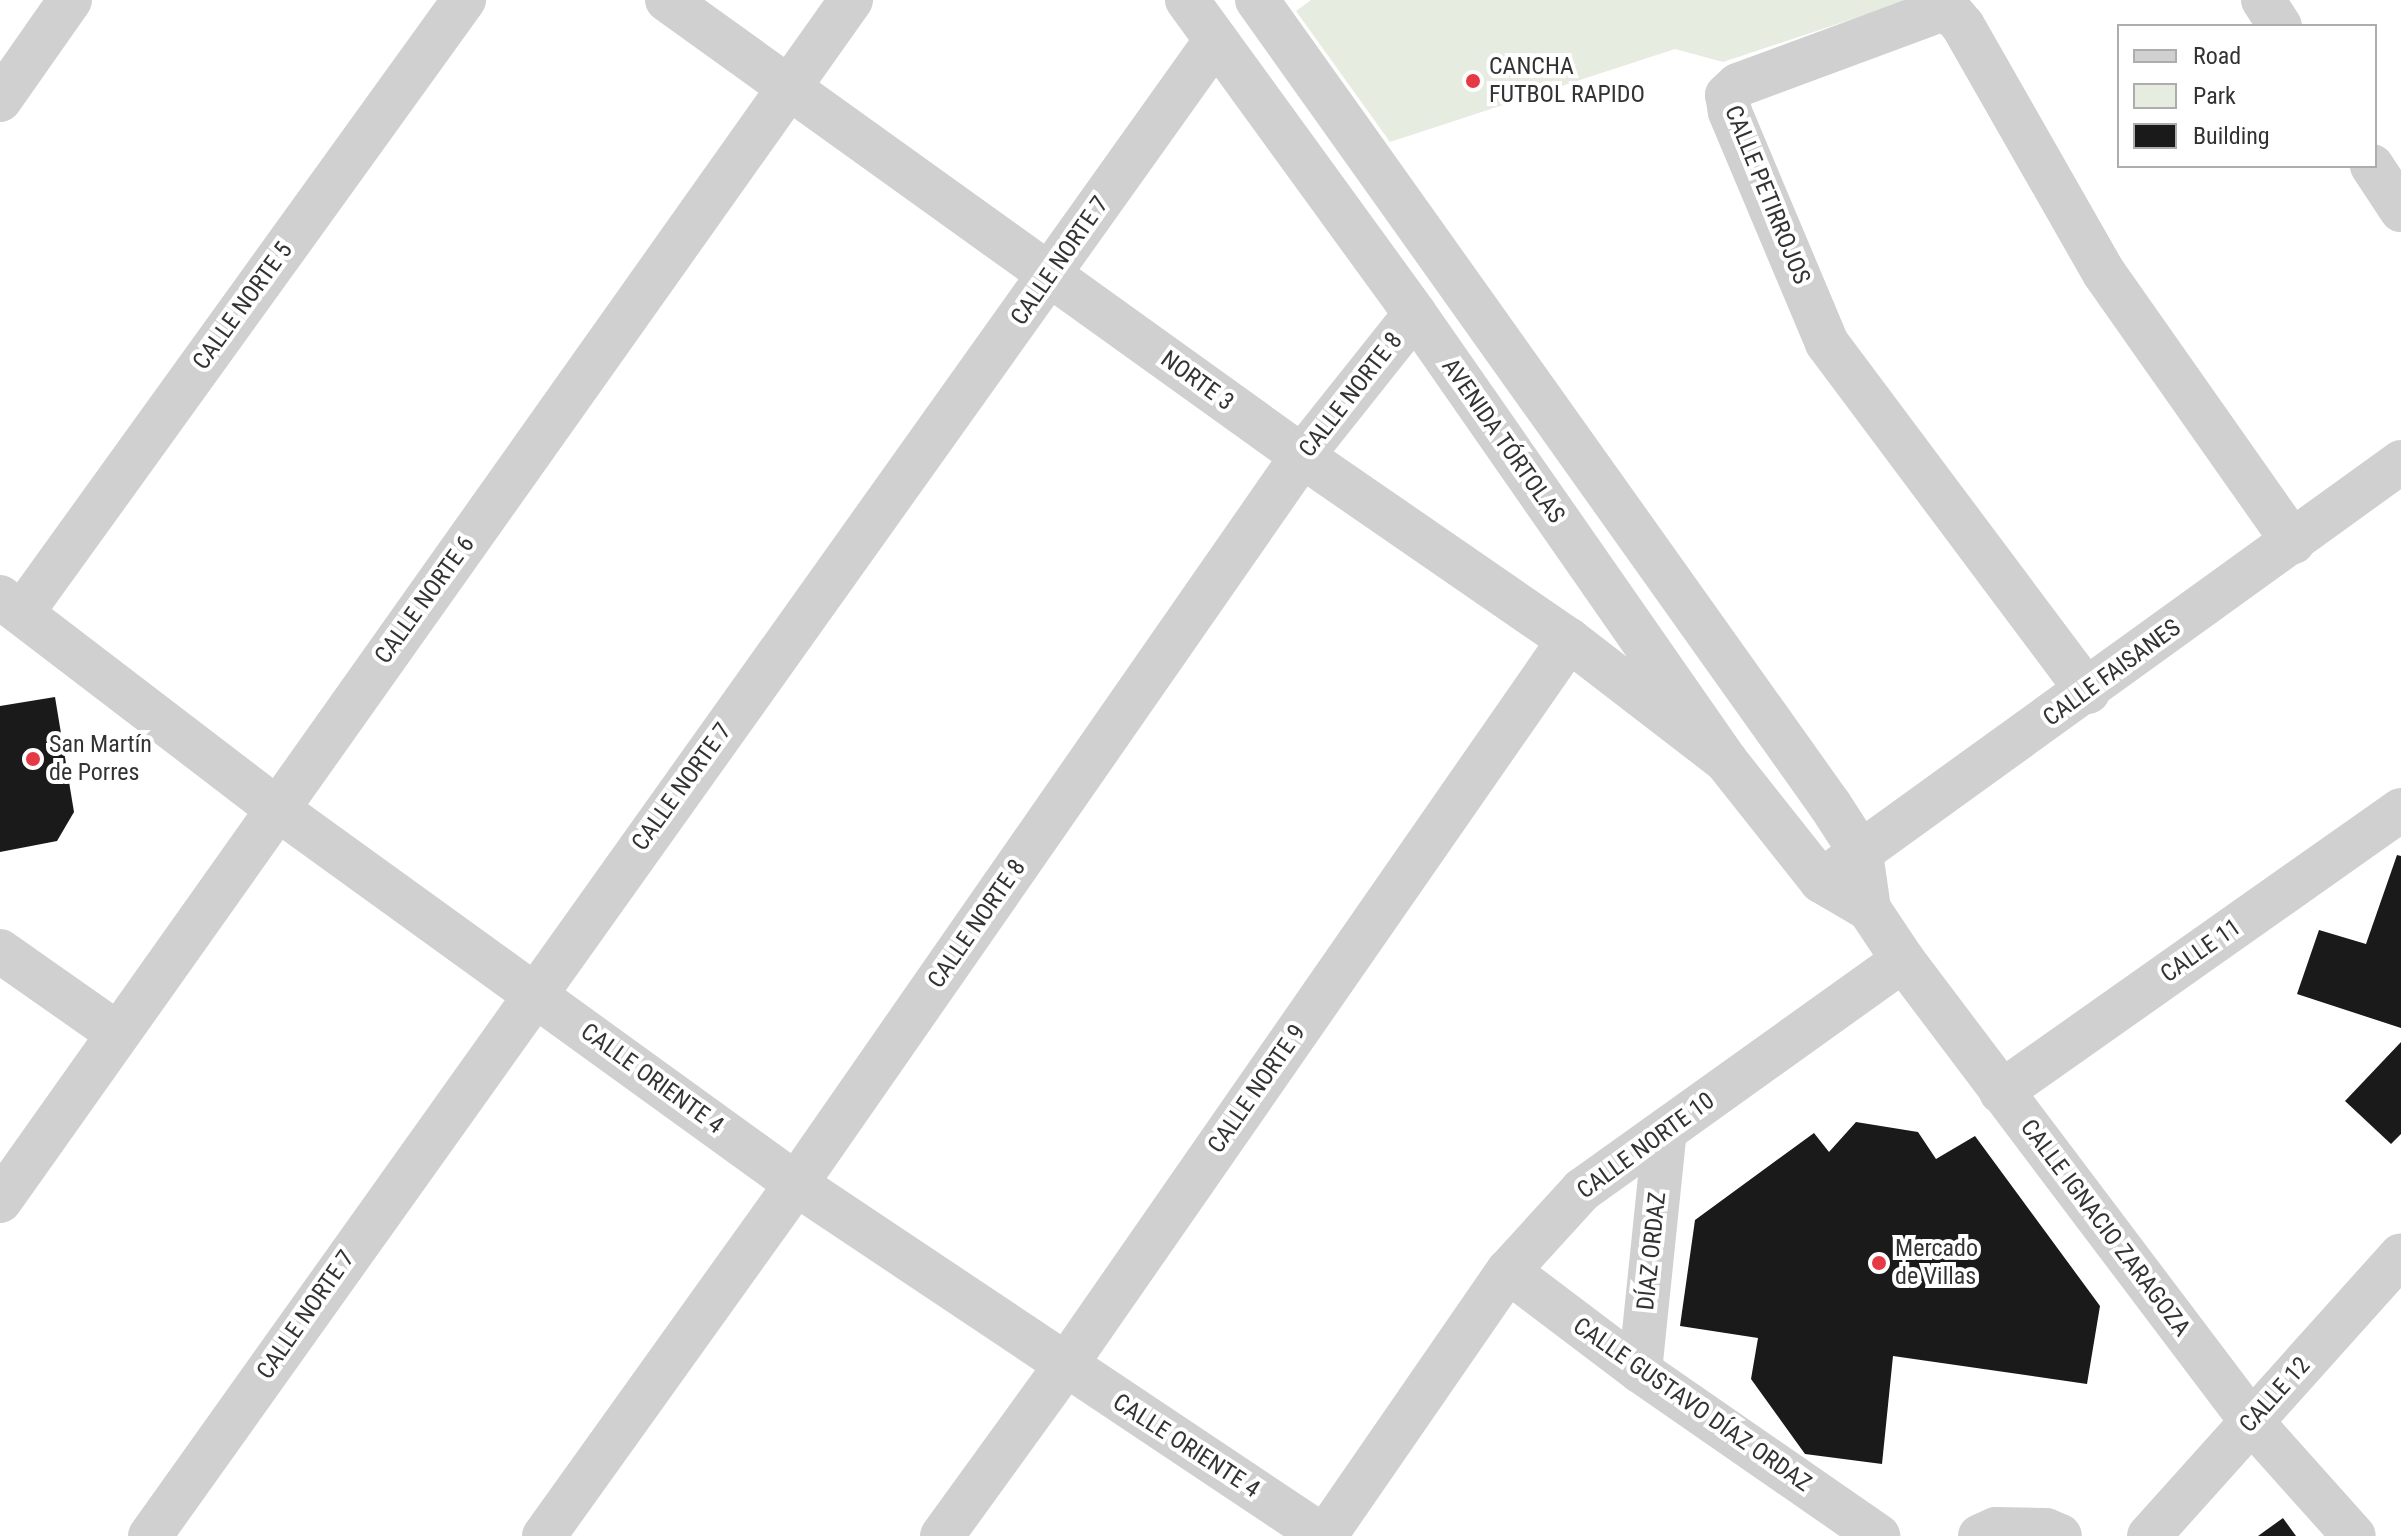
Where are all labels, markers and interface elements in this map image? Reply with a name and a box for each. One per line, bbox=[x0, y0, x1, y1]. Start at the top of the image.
legend bbox=[2117, 24, 2377, 168]
text: Road bbox=[2193, 42, 2241, 70]
place label: CANCHA FUTBOL RAPIDO bbox=[1489, 53, 1645, 109]
marker: CANCHA FUTBOL RAPIDO bbox=[1464, 72, 1482, 90]
text: Park bbox=[2193, 82, 2236, 110]
street label: CALLE PETIRROJOS bbox=[1718, 102, 1816, 288]
text: Building bbox=[2193, 122, 2270, 150]
street label: CALLE NORTE 7 bbox=[1005, 191, 1115, 331]
street label: CALLE NORTE 5 bbox=[187, 237, 299, 375]
street label: CALLE NORTE 8 bbox=[1293, 327, 1409, 463]
street label: NORTE 3 bbox=[1155, 345, 1239, 417]
street label: AVENIDA TÓRTOLAS bbox=[1435, 353, 1571, 529]
street label: CALLE NORTE 6 bbox=[369, 531, 481, 669]
street label: CALLE FAISANES bbox=[2038, 614, 2186, 732]
street label: CALLE NORTE 7 bbox=[626, 718, 738, 856]
place label: San Martín de Porres bbox=[49, 731, 152, 787]
marker: San Martín de Porres bbox=[24, 750, 42, 768]
street label: CALLE NORTE 8 bbox=[922, 854, 1032, 994]
street label: CALLE 11 bbox=[2155, 913, 2247, 989]
street label: CALLE ORIENTE 4 bbox=[575, 1018, 729, 1140]
street label: CALLE NORTE 9 bbox=[1202, 1019, 1312, 1159]
street label: CALLE NORTE 10 bbox=[1572, 1087, 1720, 1205]
street label: CALLE IGNACIO ZARAGOZA bbox=[2014, 1114, 2196, 1342]
street label: DÍAZ ORDAZ bbox=[1631, 1190, 1673, 1312]
place label: Mercado de Villas bbox=[1895, 1235, 1978, 1291]
street label: CALLE NORTE 7 bbox=[251, 1245, 361, 1385]
marker: Mercado de Villas bbox=[1870, 1254, 1888, 1272]
street label: CALLE GUSTAVO DÍAZ ORDAZ bbox=[1567, 1312, 1817, 1498]
street label: CALLE 12 bbox=[2234, 1351, 2316, 1439]
street label: CALLE ORIENTE 4 bbox=[1107, 1388, 1265, 1504]

